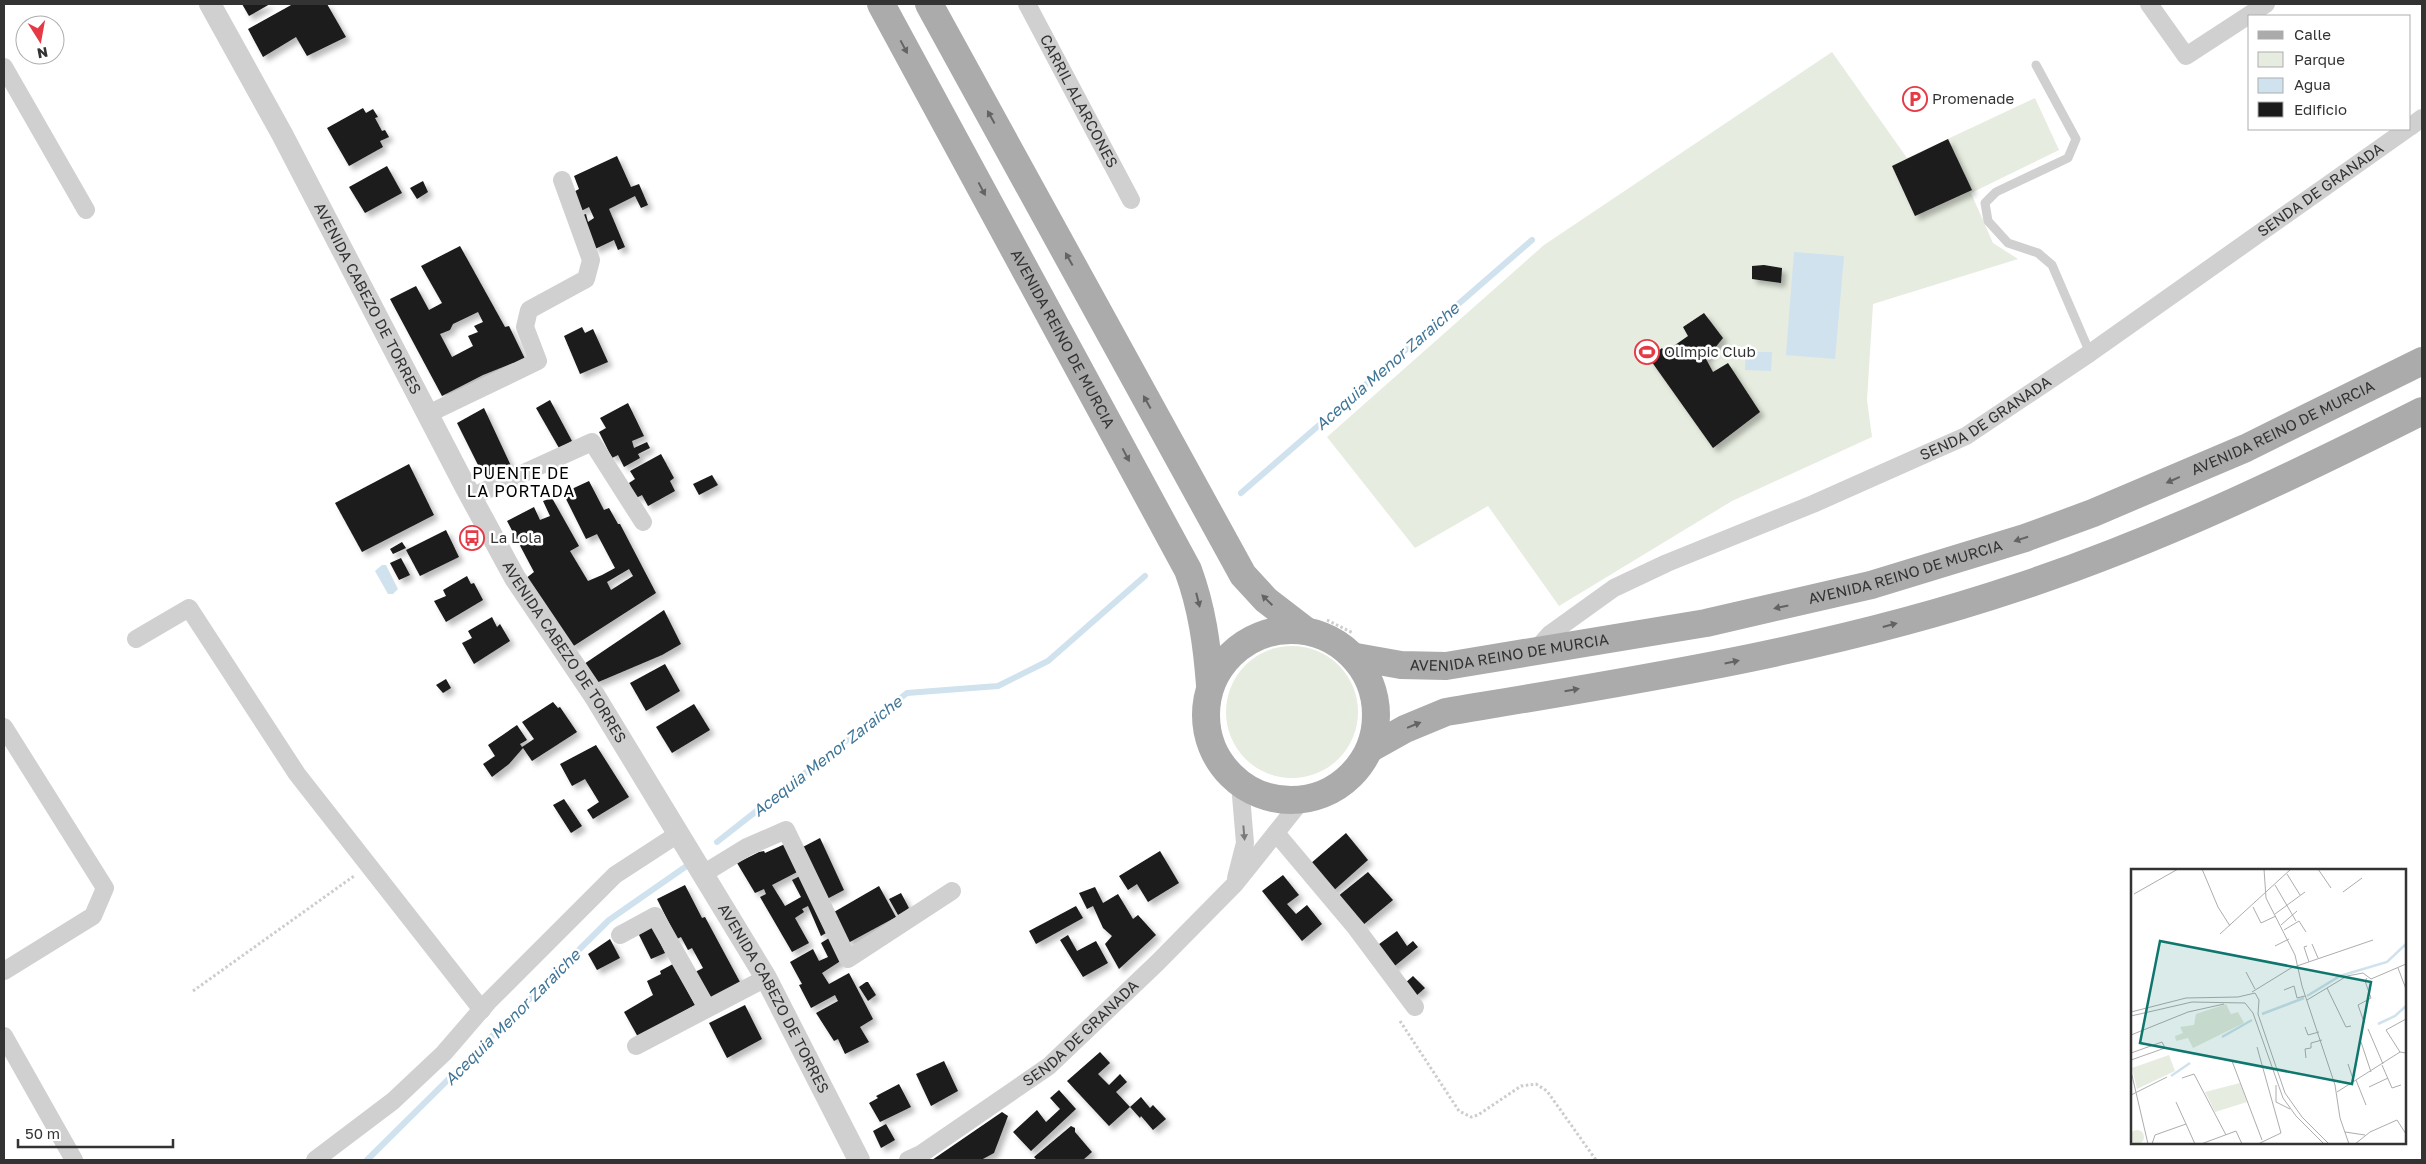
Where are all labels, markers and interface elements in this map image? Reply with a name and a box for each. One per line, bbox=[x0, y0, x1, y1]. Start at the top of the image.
north arrow bbox=[15, 15, 65, 65]
legend bbox=[2248, 15, 2411, 130]
text: Calle bbox=[2294, 25, 2331, 43]
street label: CARRIL ALARCONES bbox=[1037, 31, 1122, 170]
one-way arrow bbox=[900, 39, 908, 54]
text: N bbox=[36, 44, 49, 63]
text: Parque bbox=[2294, 50, 2345, 68]
text: Agua bbox=[2294, 75, 2331, 93]
parking icon: Promenade bbox=[1902, 86, 1928, 112]
place label: Promenade bbox=[1932, 89, 2014, 107]
text: Edificio bbox=[2294, 100, 2347, 118]
one-way arrow bbox=[987, 109, 995, 124]
street label: SENDA DE GRANADA bbox=[2254, 139, 2387, 240]
one-way arrow bbox=[977, 183, 986, 196]
street label: AVENIDA CABEZO DE TORRES bbox=[311, 199, 426, 397]
street label: AVENIDA REINO DE MURCIA bbox=[1008, 246, 1119, 431]
one-way arrow bbox=[1065, 252, 1073, 267]
water label: Acequia Menor Zaraiche bbox=[1311, 297, 1464, 434]
sports icon: Olimpic Club bbox=[1634, 339, 1660, 365]
place label: Olimpic Club bbox=[1664, 342, 1756, 360]
street label: SENDA DE GRANADA bbox=[1917, 372, 2054, 463]
street label: AVENIDA REINO DE MURCIA bbox=[2188, 376, 2377, 478]
one-way arrow bbox=[1143, 395, 1151, 409]
one-way arrow bbox=[1122, 448, 1130, 463]
district label: PUENTE DE LA PORTADA bbox=[467, 463, 575, 501]
one-way arrow bbox=[2166, 476, 2180, 484]
bus stop icon: La Lola bbox=[459, 525, 485, 551]
place label: La Lola bbox=[490, 528, 542, 546]
street label: AVENIDA REINO DE MURCIA bbox=[1806, 535, 2004, 607]
one-way arrow bbox=[2014, 535, 2029, 543]
street label: AVENIDA CABEZO DE TORRES bbox=[499, 557, 631, 746]
one-way arrow bbox=[1195, 593, 1203, 608]
one-way arrow bbox=[1261, 594, 1273, 606]
one-way arrow bbox=[1773, 603, 1788, 611]
one-way arrow bbox=[1883, 620, 1898, 628]
street label: AVENIDA REINO DE MURCIA bbox=[1410, 629, 1610, 674]
one-way arrow bbox=[1725, 658, 1740, 666]
one-way arrow bbox=[1565, 686, 1581, 694]
water label: Acequia Menor Zaraiche bbox=[748, 690, 907, 821]
one-way arrow bbox=[1407, 721, 1421, 729]
one-way arrow bbox=[1240, 825, 1248, 841]
inset map bbox=[2131, 869, 2406, 1144]
street label: AVENIDA CABEZO DE TORRES bbox=[715, 900, 833, 1096]
water label: Acequia Menor Zaraiche bbox=[440, 944, 585, 1089]
street label: SENDA DE GRANADA bbox=[1019, 976, 1142, 1089]
scale bar bbox=[18, 1116, 172, 1148]
text: 50 m bbox=[25, 1124, 60, 1142]

